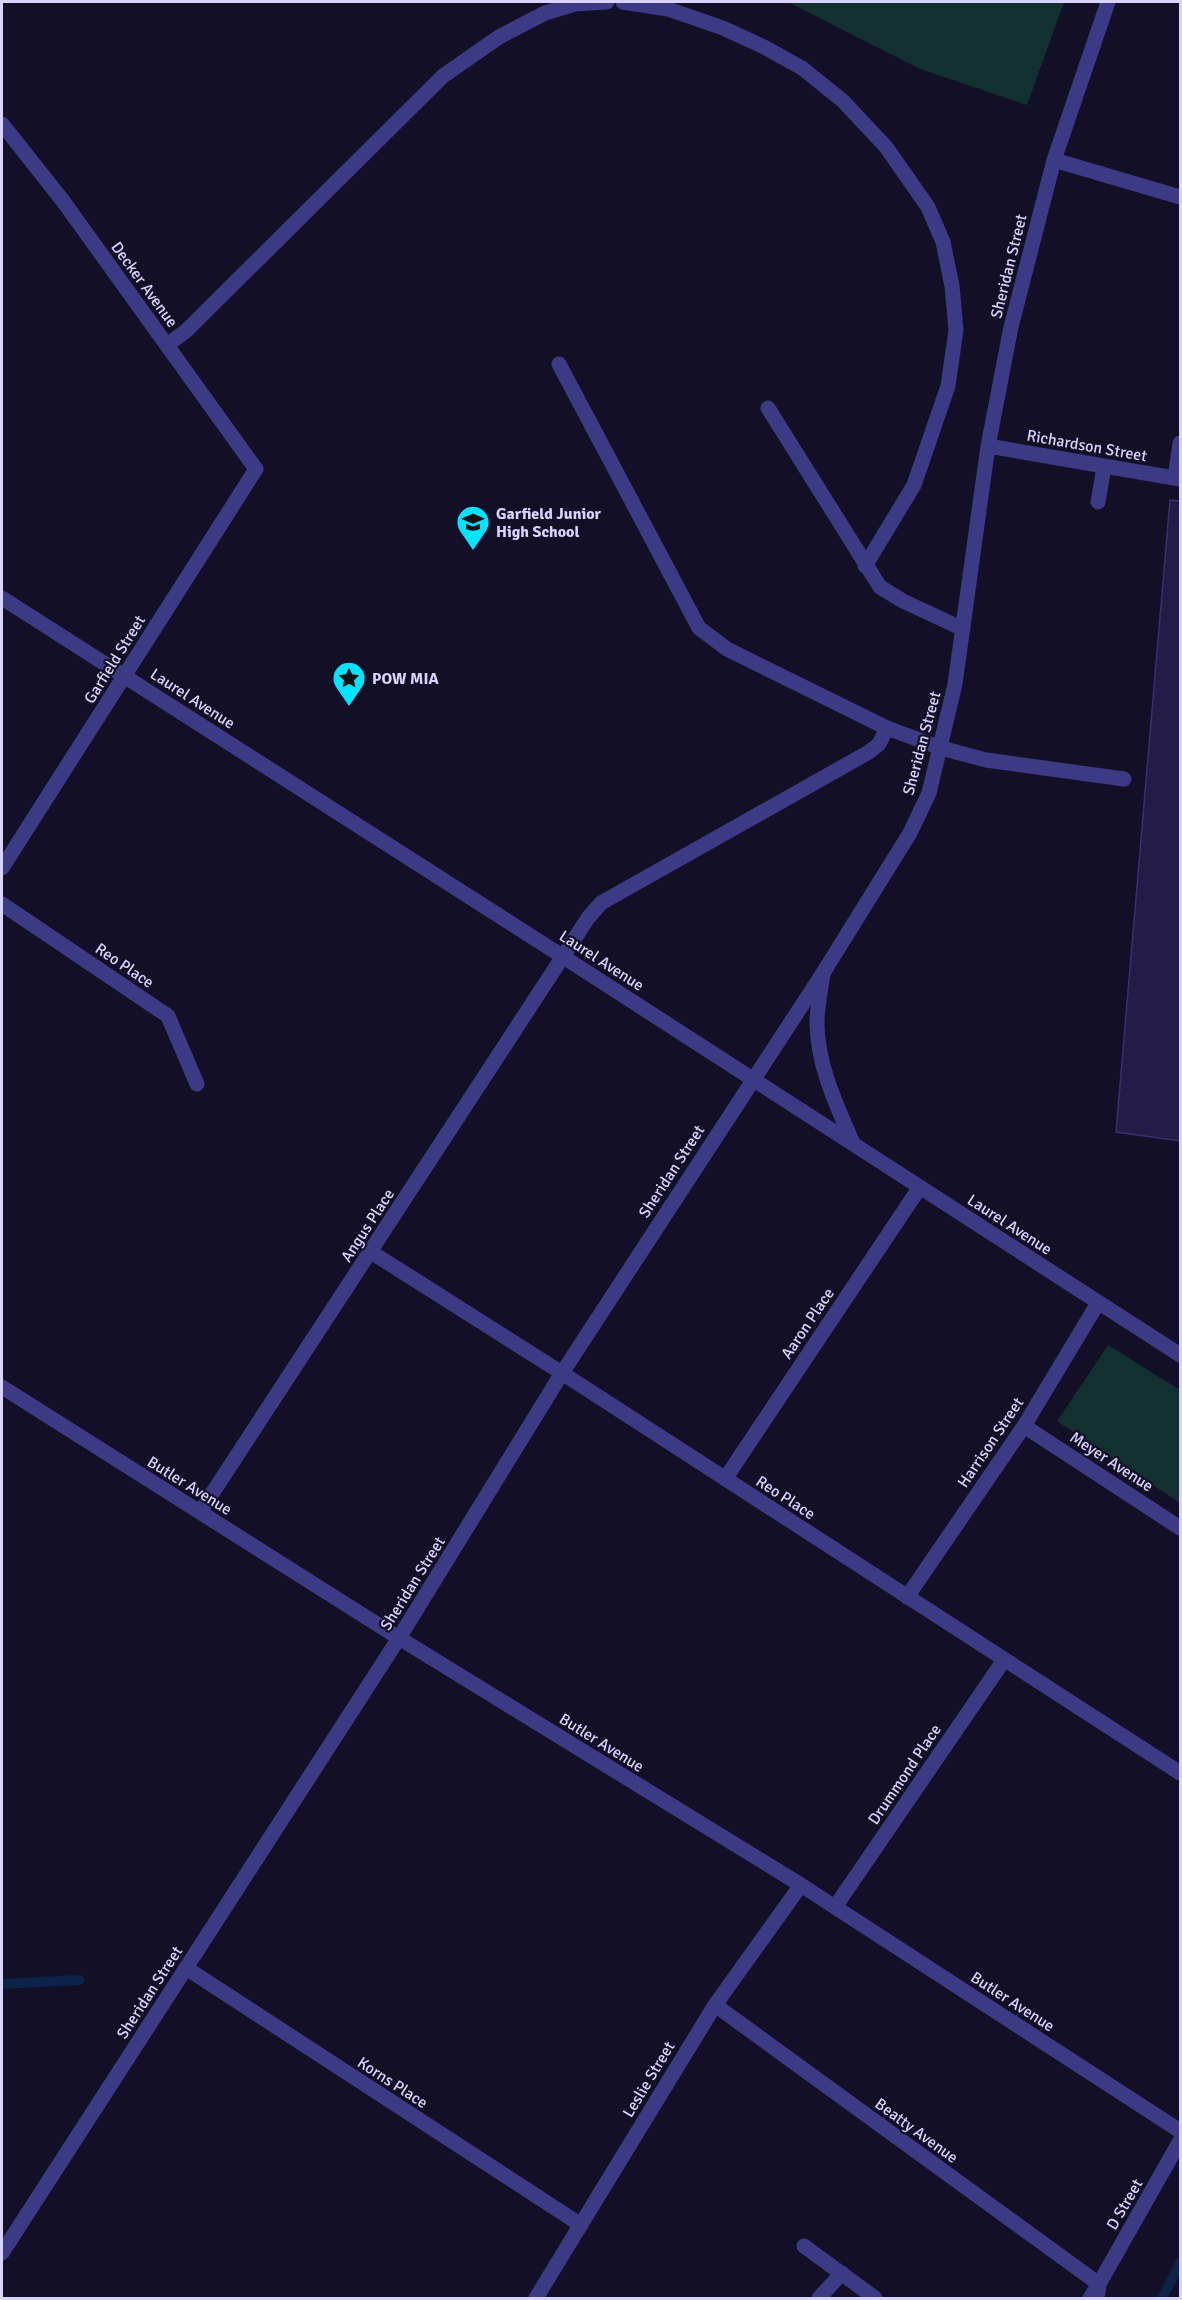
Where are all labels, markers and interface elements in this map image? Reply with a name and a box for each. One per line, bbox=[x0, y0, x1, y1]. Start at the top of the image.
street label: Sheridan Street bbox=[986, 212, 1032, 320]
street label: Decker Avenue bbox=[106, 238, 182, 331]
street label: Richardson Street bbox=[1025, 426, 1149, 466]
school or university icon: Garfield Junior High School bbox=[455, 504, 491, 551]
place label: Garfield Junior High School bbox=[496, 504, 602, 542]
street label: Garfield Street bbox=[80, 611, 150, 707]
place icon: POW MIA bbox=[331, 660, 367, 707]
street label: Laurel Avenue bbox=[146, 664, 239, 734]
place label: POW MIA bbox=[372, 669, 439, 689]
street label: Sheridan Street bbox=[899, 689, 946, 797]
street label: Laurel Avenue bbox=[555, 926, 648, 996]
street label: Reo Place bbox=[91, 939, 158, 993]
street label: Sheridan Street bbox=[634, 1121, 709, 1222]
street label: Angus Place bbox=[337, 1185, 399, 1266]
street label: Laurel Avenue bbox=[963, 1190, 1056, 1260]
street label: Aaron Place bbox=[777, 1284, 839, 1363]
street label: Harrison Street bbox=[953, 1393, 1029, 1491]
street label: Meyer Avenue bbox=[1066, 1427, 1157, 1496]
street label: Butler Avenue bbox=[143, 1452, 235, 1520]
street label: Reo Place bbox=[752, 1471, 819, 1524]
street label: Sheridan Street bbox=[376, 1533, 450, 1634]
street label: Butler Avenue bbox=[555, 1709, 647, 1777]
street label: Drummond Place bbox=[864, 1721, 946, 1829]
street label: Sheridan Street bbox=[112, 1942, 187, 2043]
street label: Butler Avenue bbox=[967, 1967, 1058, 2036]
street label: Leslie Street bbox=[618, 2038, 680, 2121]
street label: Korns Place bbox=[353, 2053, 431, 2113]
street label: Beatty Avenue bbox=[871, 2094, 962, 2168]
street label: D Street bbox=[1102, 2175, 1148, 2234]

